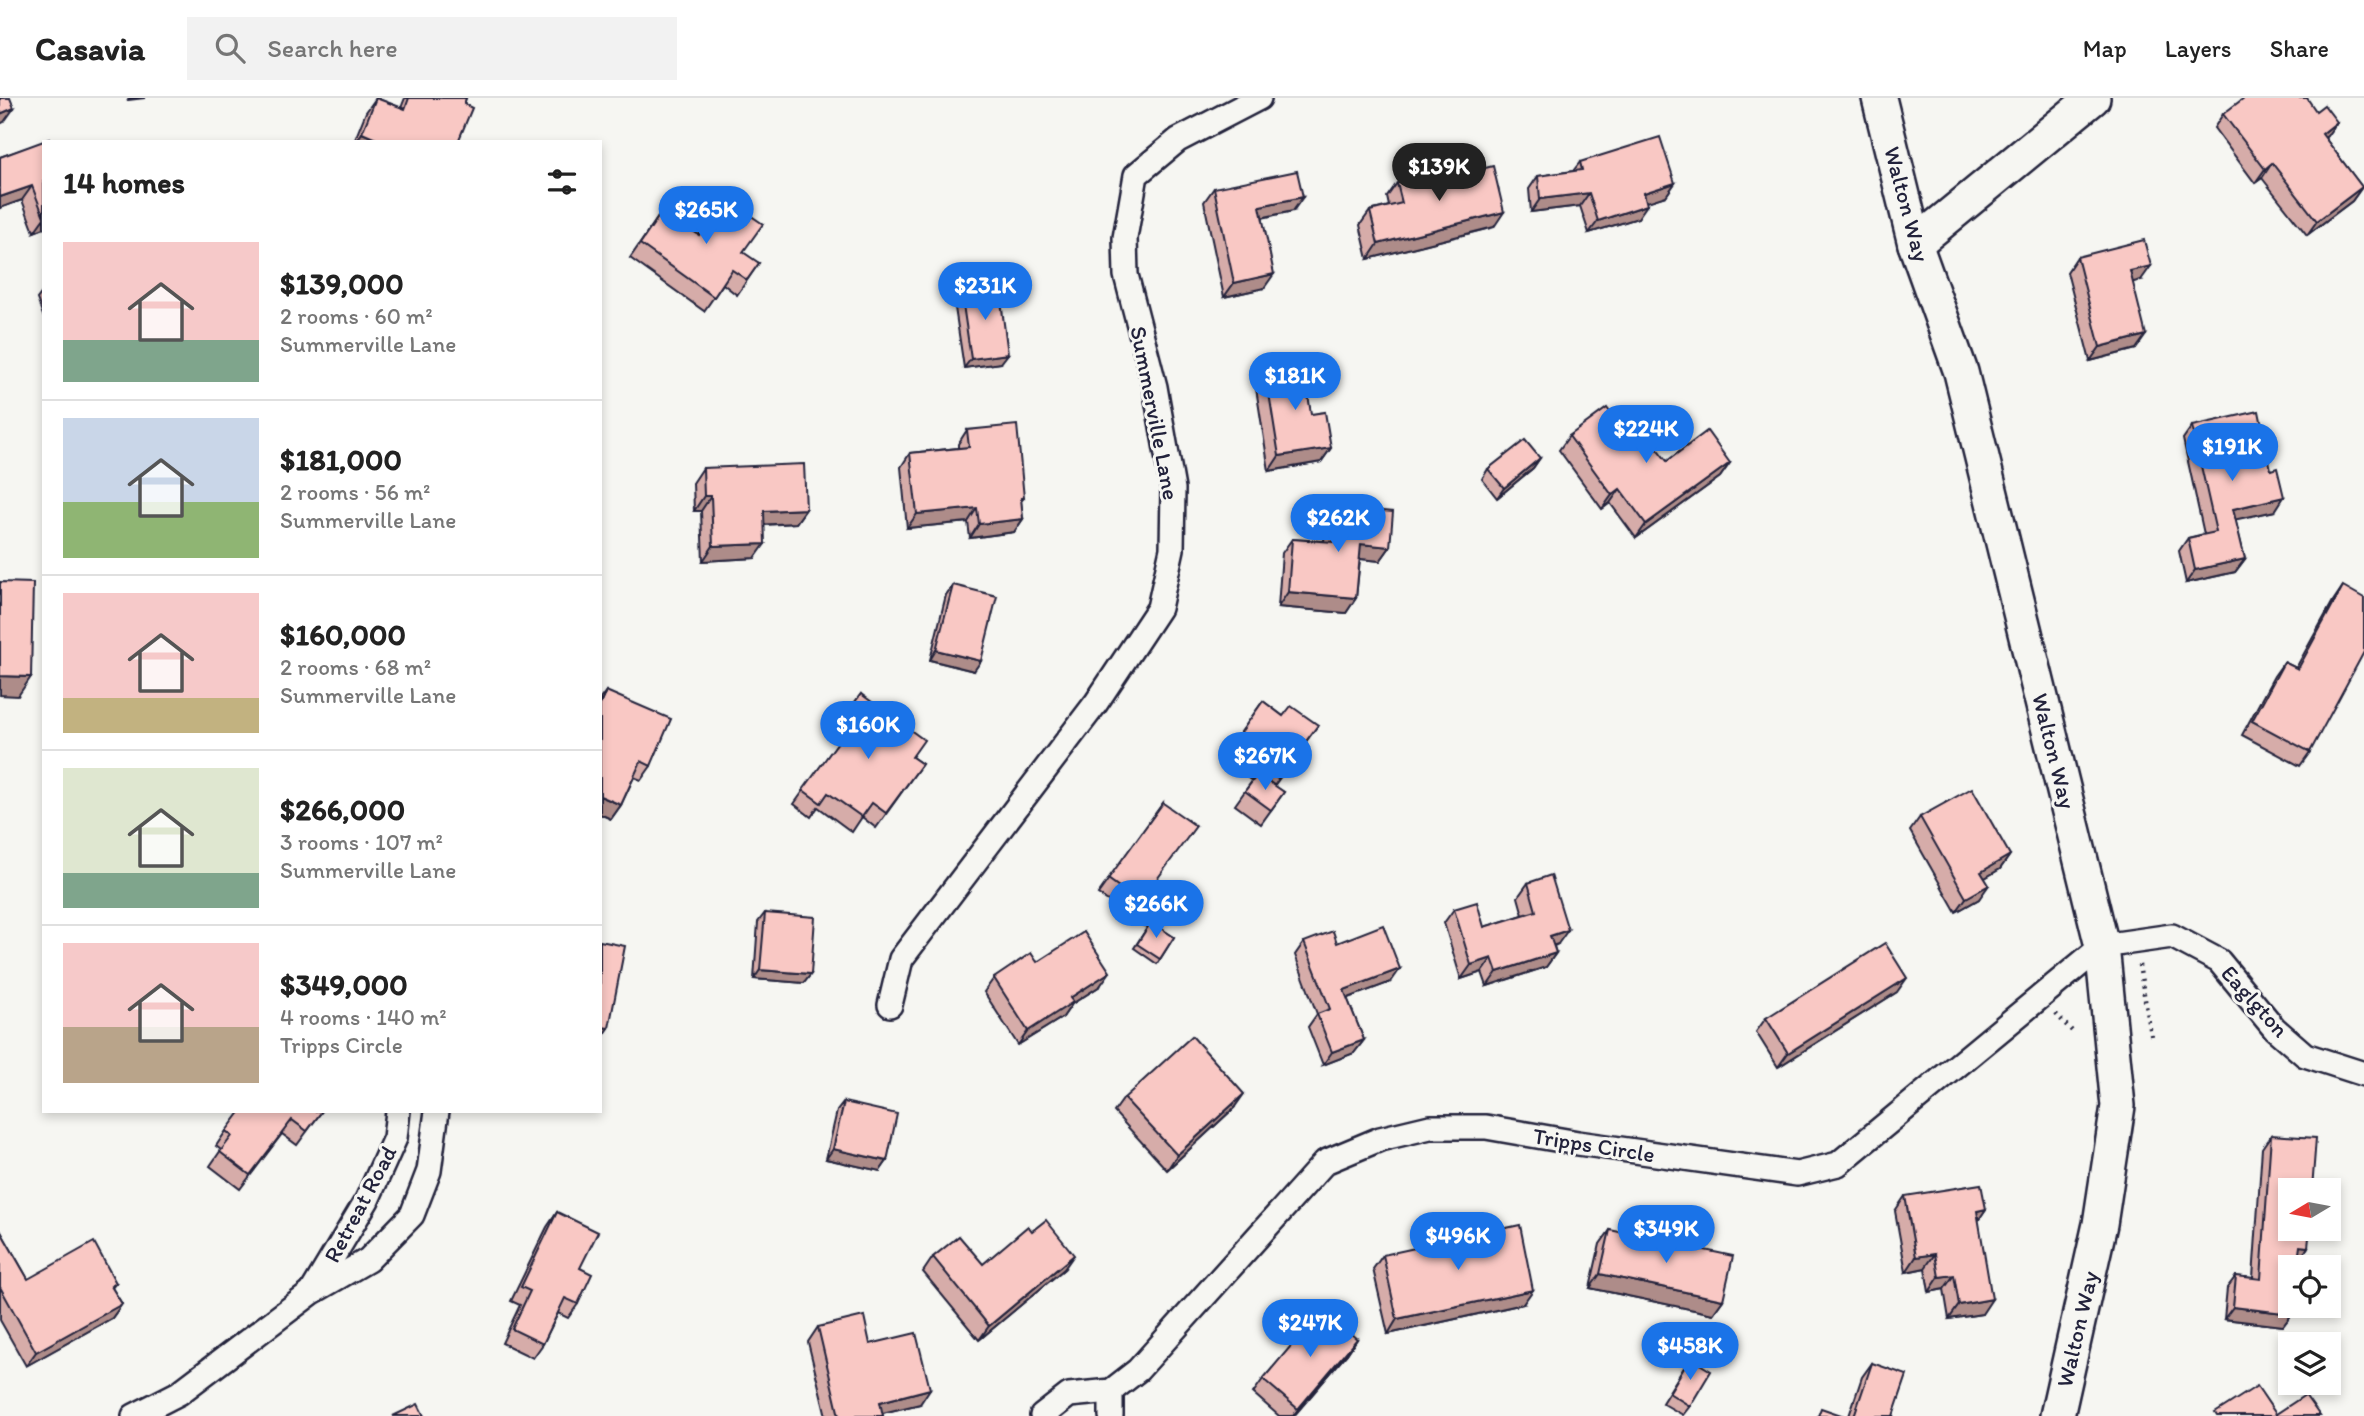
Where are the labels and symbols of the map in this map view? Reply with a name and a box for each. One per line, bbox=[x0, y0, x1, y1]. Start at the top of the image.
street label: Walton Way bbox=[1878, 143, 1936, 265]
pin: $139K bbox=[1390, 144, 1488, 203]
pin: $265K bbox=[657, 186, 755, 246]
pin: $231K bbox=[936, 262, 1034, 322]
street label: Summerville Lane bbox=[1124, 324, 1186, 502]
pin: $181K bbox=[1246, 352, 1344, 412]
pin: $224K bbox=[1597, 406, 1695, 465]
pin: $191K bbox=[2183, 424, 2281, 483]
pin: $262K bbox=[1289, 494, 1387, 554]
street label: Walton Way bbox=[2026, 690, 2082, 812]
pin: $160K bbox=[819, 702, 917, 761]
pin: $267K bbox=[1216, 732, 1314, 792]
pin: $266K bbox=[1107, 880, 1205, 940]
street label: Eaglgton bbox=[2215, 959, 2295, 1043]
street label: Tripps Circle bbox=[1531, 1122, 1657, 1168]
street label: Retreat Road bbox=[318, 1141, 403, 1267]
north arrow bbox=[2278, 1178, 2342, 1241]
pin: $349K bbox=[1617, 1206, 1715, 1265]
pin: $496K bbox=[1409, 1212, 1507, 1272]
street label: Walton Way bbox=[2050, 1268, 2104, 1390]
pin: $247K bbox=[1261, 1300, 1359, 1359]
pin: $458K bbox=[1641, 1322, 1739, 1382]

